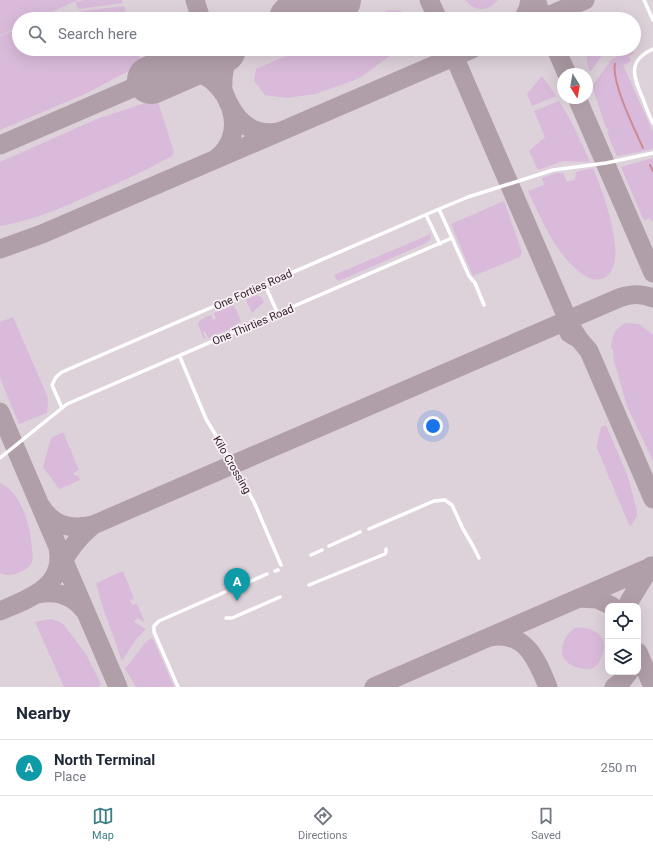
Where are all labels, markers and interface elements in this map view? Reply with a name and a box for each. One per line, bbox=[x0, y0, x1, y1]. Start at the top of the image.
search box bbox=[12, 12, 641, 56]
icon: search bbox=[26, 23, 48, 45]
text: Search here bbox=[58, 25, 137, 43]
north arrow bbox=[557, 68, 593, 104]
street label: One Forties Road bbox=[212, 267, 294, 313]
street label: One Thirties Road bbox=[210, 302, 296, 348]
your location bbox=[423, 416, 443, 436]
street label: Kilo Crossing bbox=[210, 434, 254, 496]
pin: A bbox=[224, 568, 250, 601]
map controls bbox=[605, 603, 641, 675]
button: locate bbox=[605, 603, 641, 639]
button: layers bbox=[605, 639, 641, 675]
text: Nearby bbox=[16, 703, 71, 723]
text: North Terminal bbox=[54, 751, 155, 769]
text: A bbox=[25, 760, 33, 775]
text: 250 m bbox=[600, 760, 637, 775]
text: Place bbox=[54, 769, 86, 784]
tab: Map bbox=[92, 805, 114, 842]
tab: Directions bbox=[298, 805, 347, 842]
tab: Saved bbox=[531, 805, 561, 842]

